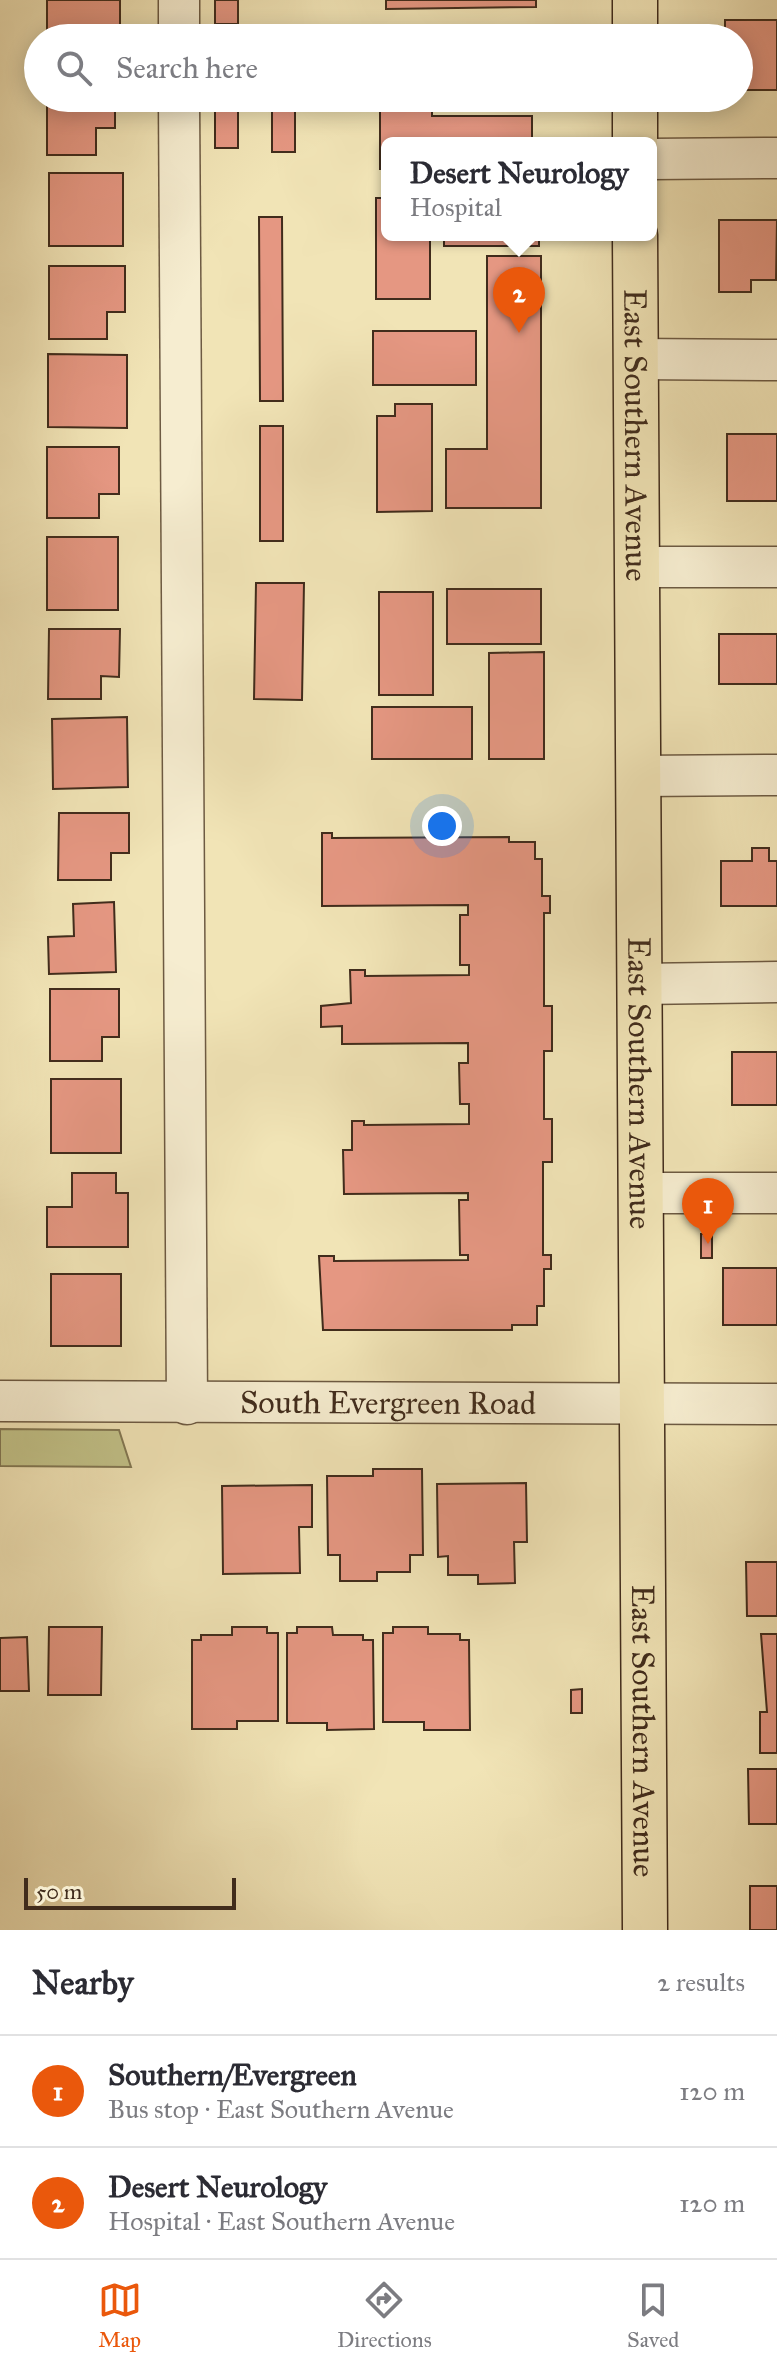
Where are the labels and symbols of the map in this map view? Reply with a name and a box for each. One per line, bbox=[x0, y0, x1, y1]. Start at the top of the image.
pin: 2 bbox=[493, 267, 545, 333]
street label: East Southern Avenue bbox=[615, 288, 656, 582]
your location bbox=[422, 806, 462, 846]
street label: East Southern Avenue bbox=[619, 936, 660, 1230]
pin: 1 bbox=[682, 1178, 734, 1244]
street label: South Evergreen Road bbox=[240, 1383, 536, 1423]
street label: East Southern Avenue bbox=[623, 1584, 664, 1877]
scale bar bbox=[24, 1874, 236, 1910]

